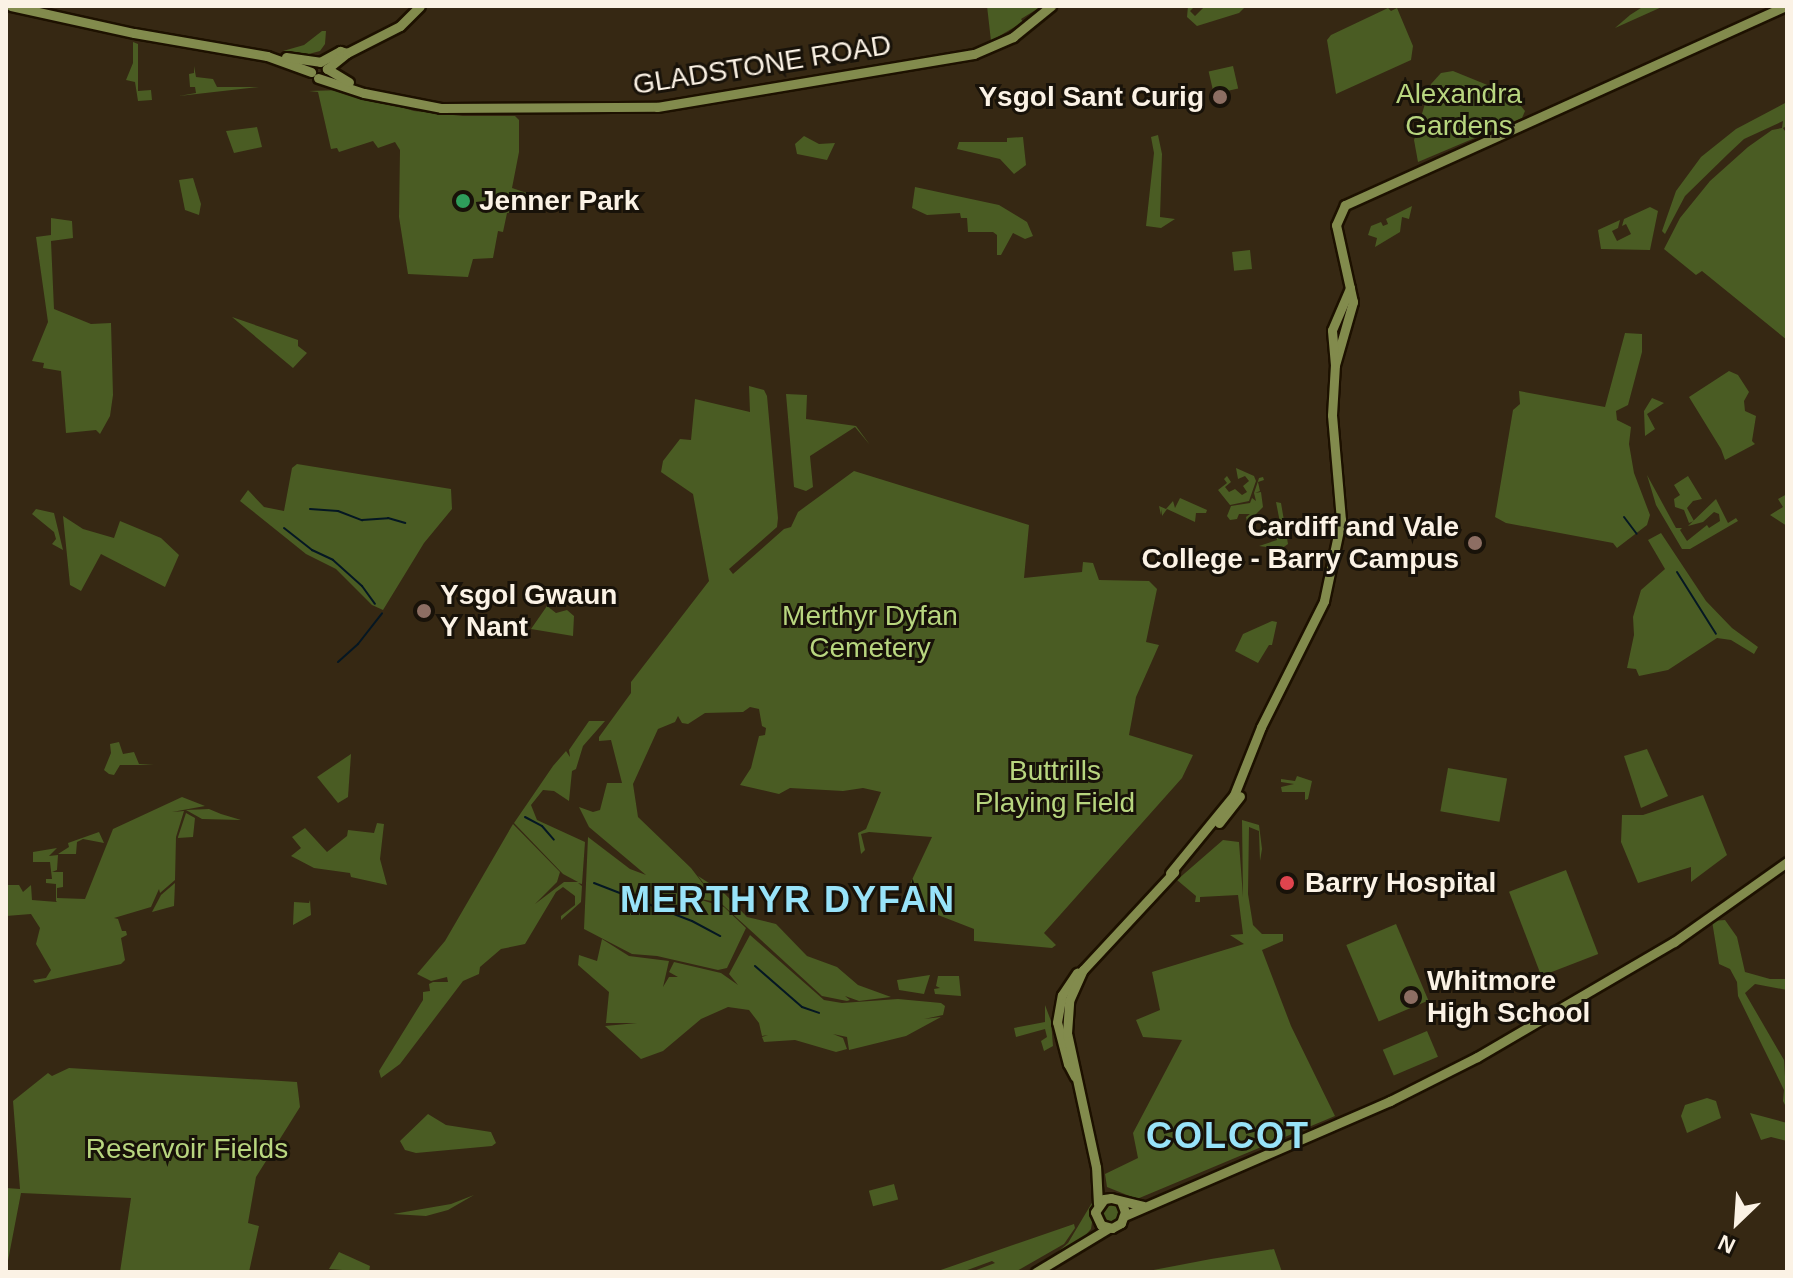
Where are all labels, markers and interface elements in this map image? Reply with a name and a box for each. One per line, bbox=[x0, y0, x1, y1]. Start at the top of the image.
street label: GLADSTONE ROAD bbox=[631, 28, 893, 102]
park label: Alexandra Gardens bbox=[1396, 77, 1522, 143]
place label: Ysgol Sant Curig bbox=[978, 80, 1204, 114]
marker: Ysgol Sant Curig bbox=[1211, 88, 1229, 106]
place label: Jenner Park bbox=[479, 184, 639, 218]
marker: Jenner Park bbox=[454, 192, 472, 210]
place label: Cardiff and Vale College - Barry Campus bbox=[1142, 510, 1459, 576]
marker: Cardiff and Vale College - Barry Campus bbox=[1466, 534, 1484, 552]
place label: Ysgol Gwaun Y Nant bbox=[440, 578, 617, 644]
park label: Merthyr Dyfan Cemetery bbox=[782, 599, 958, 665]
marker: Ysgol Gwaun Y Nant bbox=[415, 602, 433, 620]
park label: Buttrills Playing Field bbox=[975, 754, 1135, 820]
place label: Barry Hospital bbox=[1305, 866, 1496, 900]
marker: Barry Hospital bbox=[1276, 872, 1298, 894]
district label: MERTHYR DYFAN bbox=[620, 878, 956, 922]
place label: Whitmore High School bbox=[1427, 964, 1590, 1030]
marker: Whitmore High School bbox=[1402, 988, 1420, 1006]
district label: COLCOT bbox=[1146, 1114, 1310, 1158]
park label: Reservoir Fields bbox=[86, 1132, 288, 1166]
north arrow bbox=[1697, 1182, 1777, 1262]
text: N bbox=[1714, 1230, 1739, 1259]

